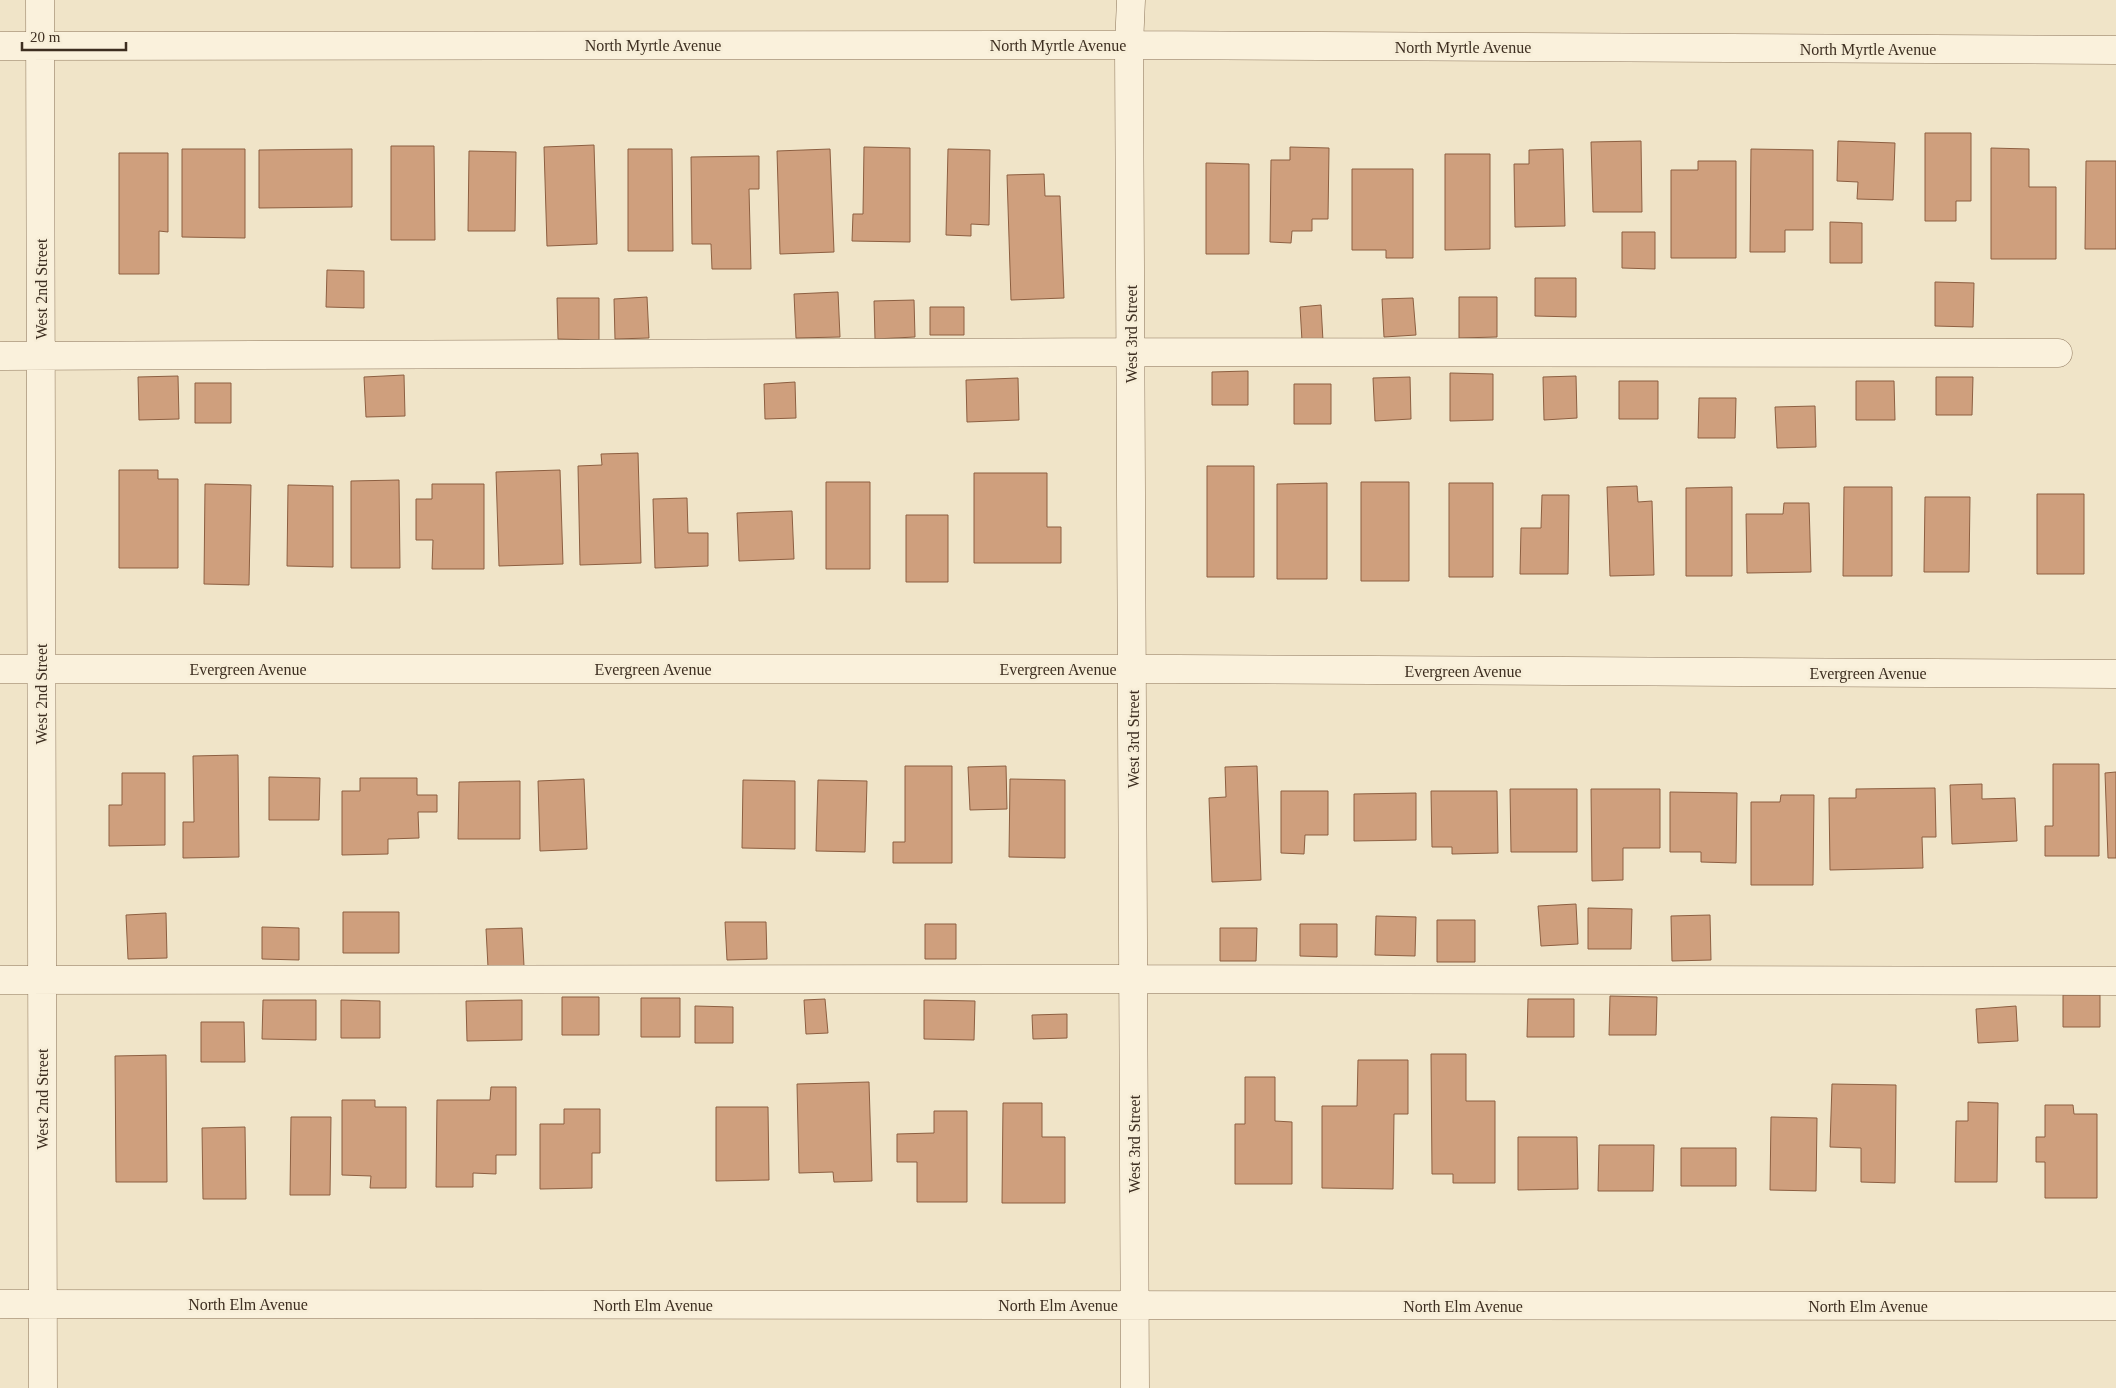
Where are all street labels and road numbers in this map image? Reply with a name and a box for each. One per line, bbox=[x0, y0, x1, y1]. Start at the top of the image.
street label: North Myrtle Avenue bbox=[585, 37, 721, 55]
street label: North Myrtle Avenue bbox=[990, 37, 1126, 55]
street label: North Myrtle Avenue bbox=[1395, 39, 1531, 57]
street label: North Myrtle Avenue bbox=[1800, 41, 1936, 59]
street label: West 2nd Street bbox=[33, 238, 50, 339]
street label: West 3rd Street bbox=[1123, 284, 1140, 383]
street label: West 2nd Street bbox=[33, 643, 50, 744]
street label: Evergreen Avenue bbox=[189, 661, 307, 679]
street label: Evergreen Avenue bbox=[594, 661, 712, 679]
street label: Evergreen Avenue bbox=[999, 661, 1117, 679]
street label: Evergreen Avenue bbox=[1404, 663, 1522, 681]
street label: Evergreen Avenue bbox=[1809, 665, 1927, 683]
street label: West 3rd Street bbox=[1125, 689, 1142, 788]
street label: West 2nd Street bbox=[34, 1048, 51, 1149]
street label: West 3rd Street bbox=[1126, 1094, 1143, 1193]
street label: North Elm Avenue bbox=[188, 1296, 308, 1313]
street label: North Elm Avenue bbox=[593, 1297, 713, 1314]
street label: North Elm Avenue bbox=[998, 1297, 1118, 1314]
street label: North Elm Avenue bbox=[1403, 1298, 1523, 1315]
street label: North Elm Avenue bbox=[1808, 1298, 1928, 1315]

